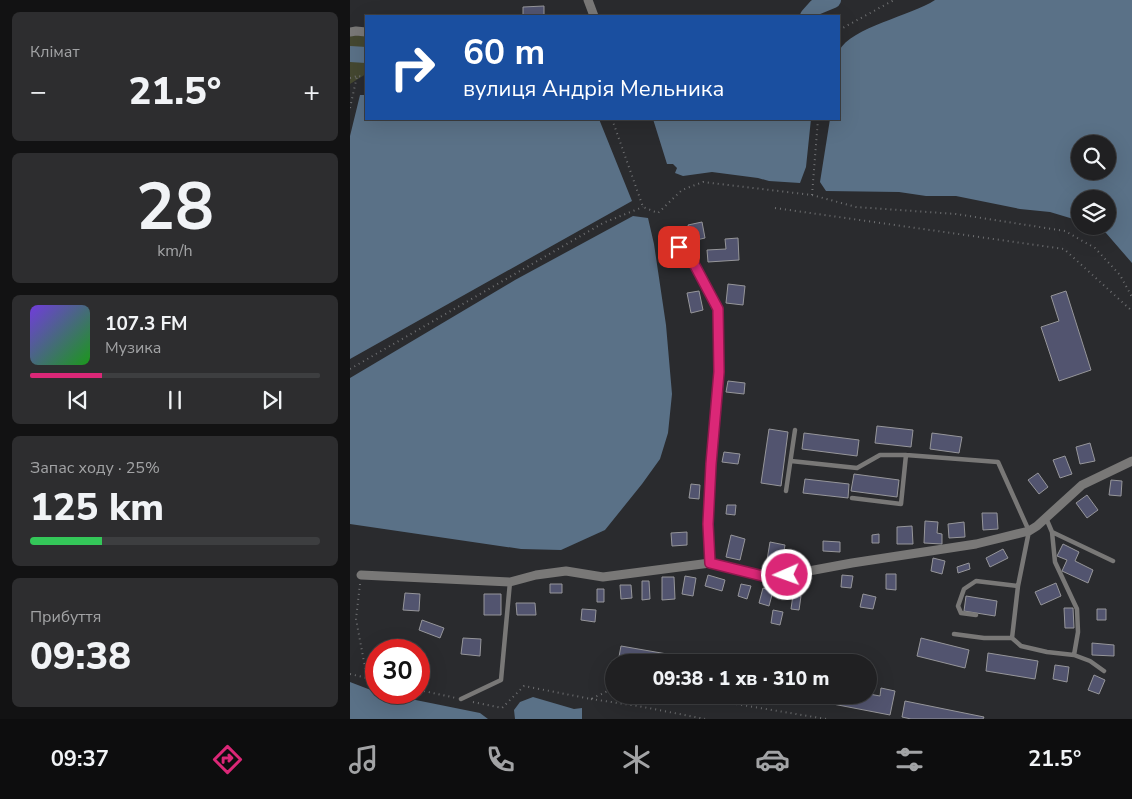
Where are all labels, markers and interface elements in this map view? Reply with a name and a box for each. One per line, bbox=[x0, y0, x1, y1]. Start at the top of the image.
text: 60 m bbox=[463, 29, 545, 76]
icon: right bbox=[380, 35, 445, 100]
text: Клімат bbox=[30, 41, 80, 63]
text: 21.5° bbox=[129, 66, 221, 117]
text: − bbox=[30, 73, 47, 111]
text: + bbox=[303, 73, 320, 111]
text: вулиця Андрія Мельника bbox=[463, 74, 724, 104]
map controls bbox=[1071, 135, 1116, 235]
button: search bbox=[1071, 135, 1116, 180]
text: 28 bbox=[136, 163, 214, 252]
button: layers bbox=[1071, 190, 1116, 235]
pin bbox=[658, 226, 700, 268]
icon: arrive bbox=[665, 233, 693, 261]
text: km/h bbox=[157, 240, 193, 262]
text: 107.3 FM bbox=[105, 311, 188, 337]
text: Музика bbox=[105, 337, 161, 359]
icon: previous bbox=[64, 386, 92, 414]
icon: pause bbox=[161, 386, 189, 414]
icon: next bbox=[258, 386, 286, 414]
text: Запас ходу · 25% bbox=[30, 457, 160, 479]
text: 125 km bbox=[30, 482, 164, 533]
position arrow bbox=[760, 548, 812, 600]
text: Прибуття bbox=[30, 606, 101, 628]
text: 09:38 bbox=[30, 631, 131, 682]
speed limit sign: 30 bbox=[365, 639, 430, 704]
text: 09:38 · 1 хв · 310 m bbox=[653, 666, 829, 692]
icon: directions bbox=[210, 742, 245, 777]
icon: music bbox=[346, 742, 381, 777]
icon: phone bbox=[483, 742, 518, 777]
icon: climate bbox=[619, 742, 654, 777]
icon: car bbox=[755, 742, 790, 777]
icon: filters bbox=[892, 742, 927, 777]
text: 09:37 bbox=[51, 744, 109, 774]
text: 21.5° bbox=[1028, 744, 1081, 774]

